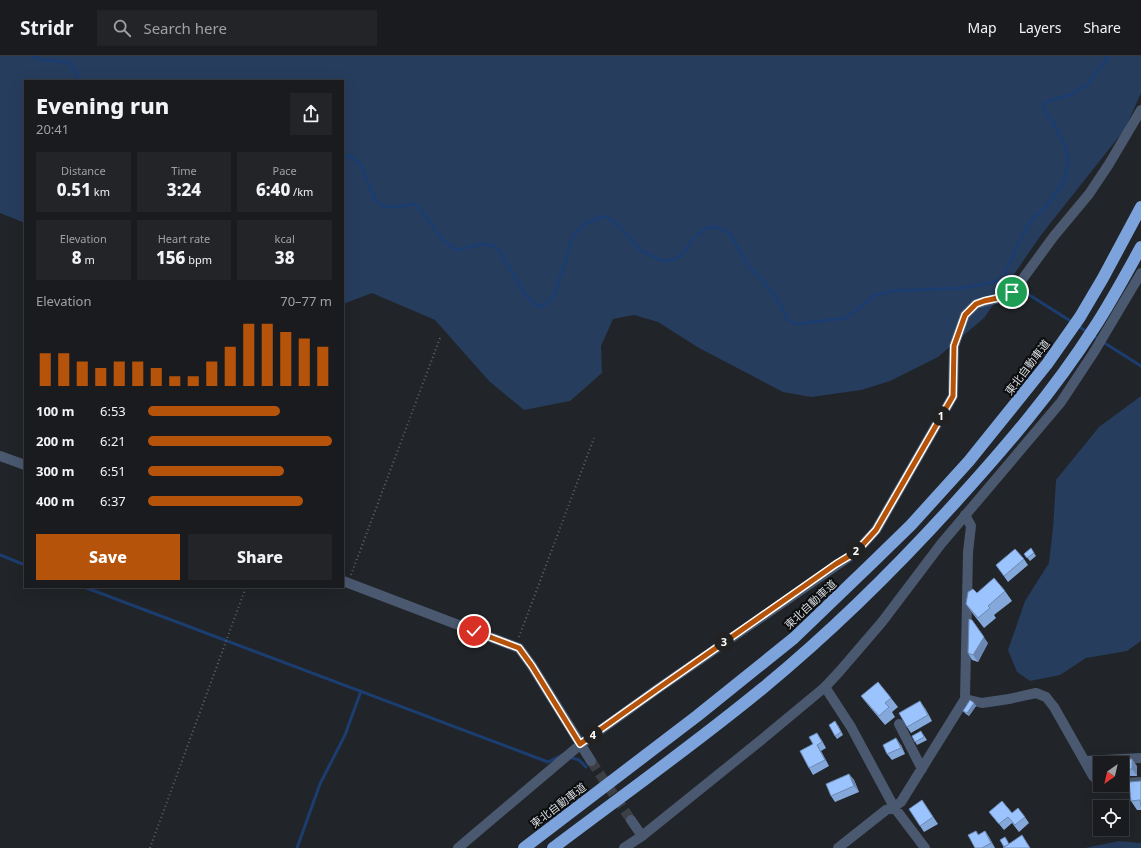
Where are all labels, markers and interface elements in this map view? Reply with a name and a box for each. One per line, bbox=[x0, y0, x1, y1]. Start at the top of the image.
search box bbox=[97, 10, 377, 46]
text: Stridr bbox=[20, 15, 73, 41]
icon: search bbox=[111, 17, 133, 39]
text: Search here bbox=[143, 18, 227, 38]
text: Map bbox=[968, 18, 997, 37]
text: Layers bbox=[1019, 18, 1061, 37]
text: Share bbox=[1083, 18, 1121, 37]
text: Evening run bbox=[36, 90, 169, 120]
button: share bbox=[290, 93, 332, 135]
text: 20:41 bbox=[36, 120, 69, 138]
text: Distance bbox=[61, 163, 106, 178]
text: Time bbox=[171, 163, 197, 178]
text: Pace bbox=[273, 163, 297, 178]
text: 0.51 bbox=[57, 178, 91, 201]
text: 3:24 bbox=[167, 178, 201, 201]
text: 6:40 bbox=[256, 178, 290, 201]
text: km bbox=[91, 184, 110, 199]
text: /km bbox=[290, 184, 313, 199]
text: Elevation bbox=[60, 231, 107, 246]
text: Heart rate bbox=[158, 231, 210, 246]
text: kcal bbox=[275, 231, 295, 246]
text: 8 bbox=[72, 246, 82, 269]
text: 156 bbox=[156, 246, 185, 269]
text: 38 bbox=[275, 246, 294, 269]
text: m bbox=[82, 252, 95, 267]
text: bpm bbox=[185, 252, 212, 267]
pin bbox=[995, 275, 1029, 309]
icon: arrive bbox=[1001, 281, 1023, 303]
text: Elevation bbox=[36, 292, 92, 310]
text: 70–77 m bbox=[280, 292, 332, 310]
street label: 東北自動車道 bbox=[1001, 336, 1053, 398]
text: 100 m bbox=[36, 402, 74, 420]
text: 6:53 bbox=[100, 402, 126, 420]
pin: 1 bbox=[931, 406, 951, 426]
text: 1 bbox=[938, 408, 944, 423]
text: 200 m bbox=[36, 432, 74, 450]
text: 6:21 bbox=[100, 432, 126, 450]
text: 300 m bbox=[36, 462, 74, 480]
text: 6:51 bbox=[100, 462, 126, 480]
text: 400 m bbox=[36, 492, 74, 510]
text: 6:37 bbox=[100, 492, 126, 510]
button: Save bbox=[36, 534, 180, 580]
button: Share bbox=[188, 534, 332, 580]
pin: 2 bbox=[846, 541, 866, 561]
text: 2 bbox=[853, 543, 859, 558]
street label: 東北自動車道 bbox=[781, 576, 839, 632]
pin bbox=[457, 614, 491, 648]
icon: check bbox=[463, 620, 485, 642]
pin: 3 bbox=[714, 632, 734, 652]
text: 3 bbox=[721, 634, 727, 649]
pin: 4 bbox=[583, 725, 603, 745]
text: 4 bbox=[590, 727, 596, 742]
north arrow bbox=[1093, 756, 1129, 792]
map controls bbox=[1093, 756, 1129, 836]
street label: 東北自動車道 bbox=[527, 779, 589, 831]
button: locate bbox=[1093, 800, 1129, 836]

